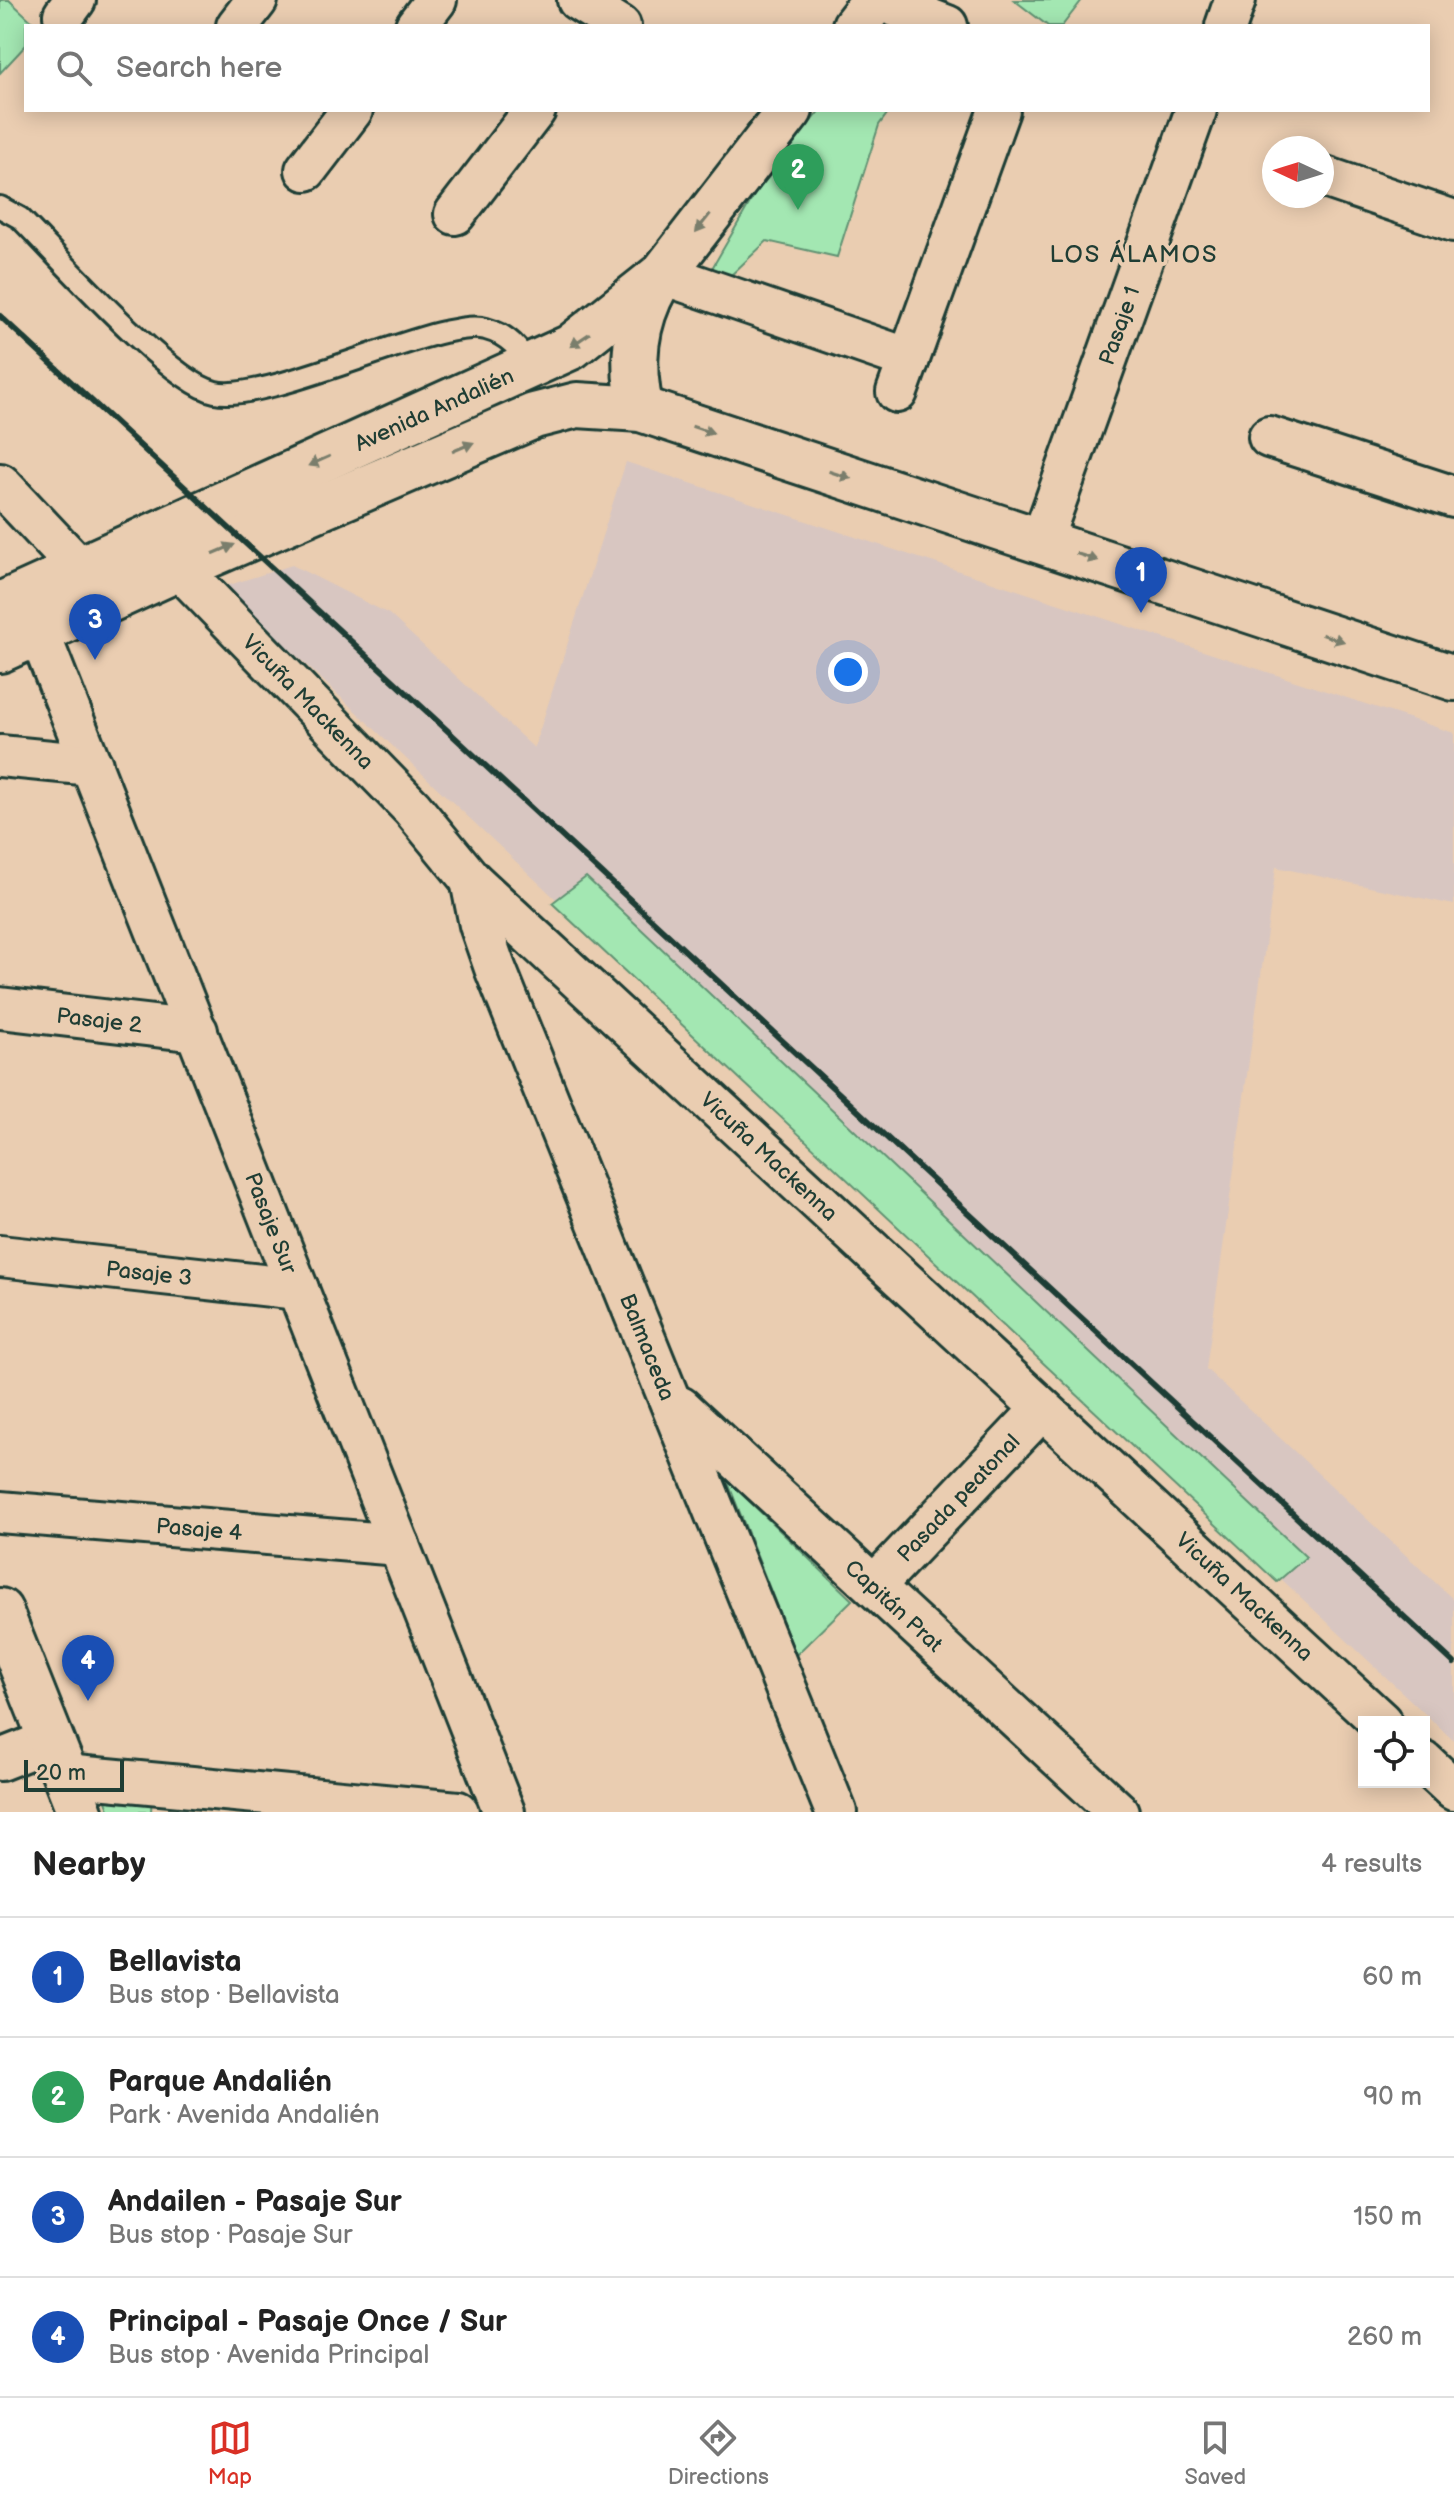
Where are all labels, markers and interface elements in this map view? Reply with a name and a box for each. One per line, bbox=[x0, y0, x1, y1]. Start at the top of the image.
search box bbox=[24, 24, 1430, 112]
icon: search bbox=[52, 46, 96, 90]
text: Search here bbox=[116, 50, 282, 86]
north arrow bbox=[1262, 136, 1334, 208]
pin: 2 bbox=[772, 144, 824, 210]
one-way arrow bbox=[695, 212, 711, 233]
district label: LOS ÁLAMOS bbox=[1049, 239, 1219, 269]
street label: Pasaje 1 bbox=[1094, 283, 1147, 369]
one-way arrow bbox=[569, 333, 590, 348]
street label: Avenida Andalién bbox=[351, 363, 518, 458]
one-way arrow bbox=[692, 424, 716, 436]
one-way arrow bbox=[451, 440, 475, 453]
one-way arrow bbox=[307, 455, 331, 468]
one-way arrow bbox=[828, 469, 852, 482]
one-way arrow bbox=[212, 542, 236, 555]
pin: 1 bbox=[1115, 547, 1167, 613]
one-way arrow bbox=[1075, 551, 1099, 563]
pin: 3 bbox=[69, 594, 121, 660]
street label: Vicuña Mackenna bbox=[236, 629, 379, 776]
one-way arrow bbox=[1322, 633, 1346, 645]
your location bbox=[828, 652, 868, 692]
street label: Pasaje 2 bbox=[55, 1003, 143, 1039]
street label: Vicuña Mackenna bbox=[694, 1087, 843, 1227]
street label: Pasaje Sur bbox=[238, 1169, 303, 1279]
street label: Pasaje 3 bbox=[104, 1256, 193, 1292]
street label: Balmaceda bbox=[613, 1290, 680, 1405]
street label: Pasada peatonal bbox=[892, 1429, 1026, 1568]
street label: Pasaje 4 bbox=[155, 1513, 244, 1547]
street label: Vicuña Mackenna bbox=[1170, 1527, 1318, 1667]
street label: Capitán Prat bbox=[839, 1554, 948, 1658]
pin: 4 bbox=[62, 1635, 114, 1701]
map controls bbox=[1358, 1716, 1430, 1788]
button: locate bbox=[1358, 1716, 1430, 1788]
scale bar bbox=[24, 1756, 124, 1792]
text: 20 m bbox=[36, 1760, 86, 1787]
text: Nearby bbox=[32, 1844, 146, 1885]
text: 4 results bbox=[1321, 1849, 1422, 1880]
text: Bellavista bbox=[108, 1944, 242, 1980]
text: 1 bbox=[53, 1962, 63, 1993]
text: 60 m bbox=[1362, 1962, 1422, 1993]
text: Bus stop · Bellavista bbox=[108, 1980, 340, 2011]
text: Parque Andalién bbox=[108, 2064, 332, 2100]
text: 2 bbox=[50, 2082, 66, 2113]
text: 90 m bbox=[1363, 2082, 1422, 2113]
text: Park · Avenida Andalién bbox=[108, 2100, 380, 2131]
text: Andailen - Pasaje Sur bbox=[108, 2184, 402, 2220]
text: 3 bbox=[50, 2202, 66, 2233]
text: 150 m bbox=[1353, 2202, 1422, 2233]
text: Bus stop · Pasaje Sur bbox=[108, 2220, 352, 2251]
text: Principal - Pasaje Once / Sur bbox=[108, 2304, 507, 2340]
text: 4 bbox=[50, 2322, 66, 2353]
text: 260 m bbox=[1347, 2322, 1422, 2353]
text: Bus stop · Avenida Principal bbox=[108, 2340, 429, 2371]
tab: Map bbox=[208, 2416, 252, 2491]
tab: Directions bbox=[668, 2416, 769, 2491]
tab: Saved bbox=[1184, 2416, 1246, 2491]

